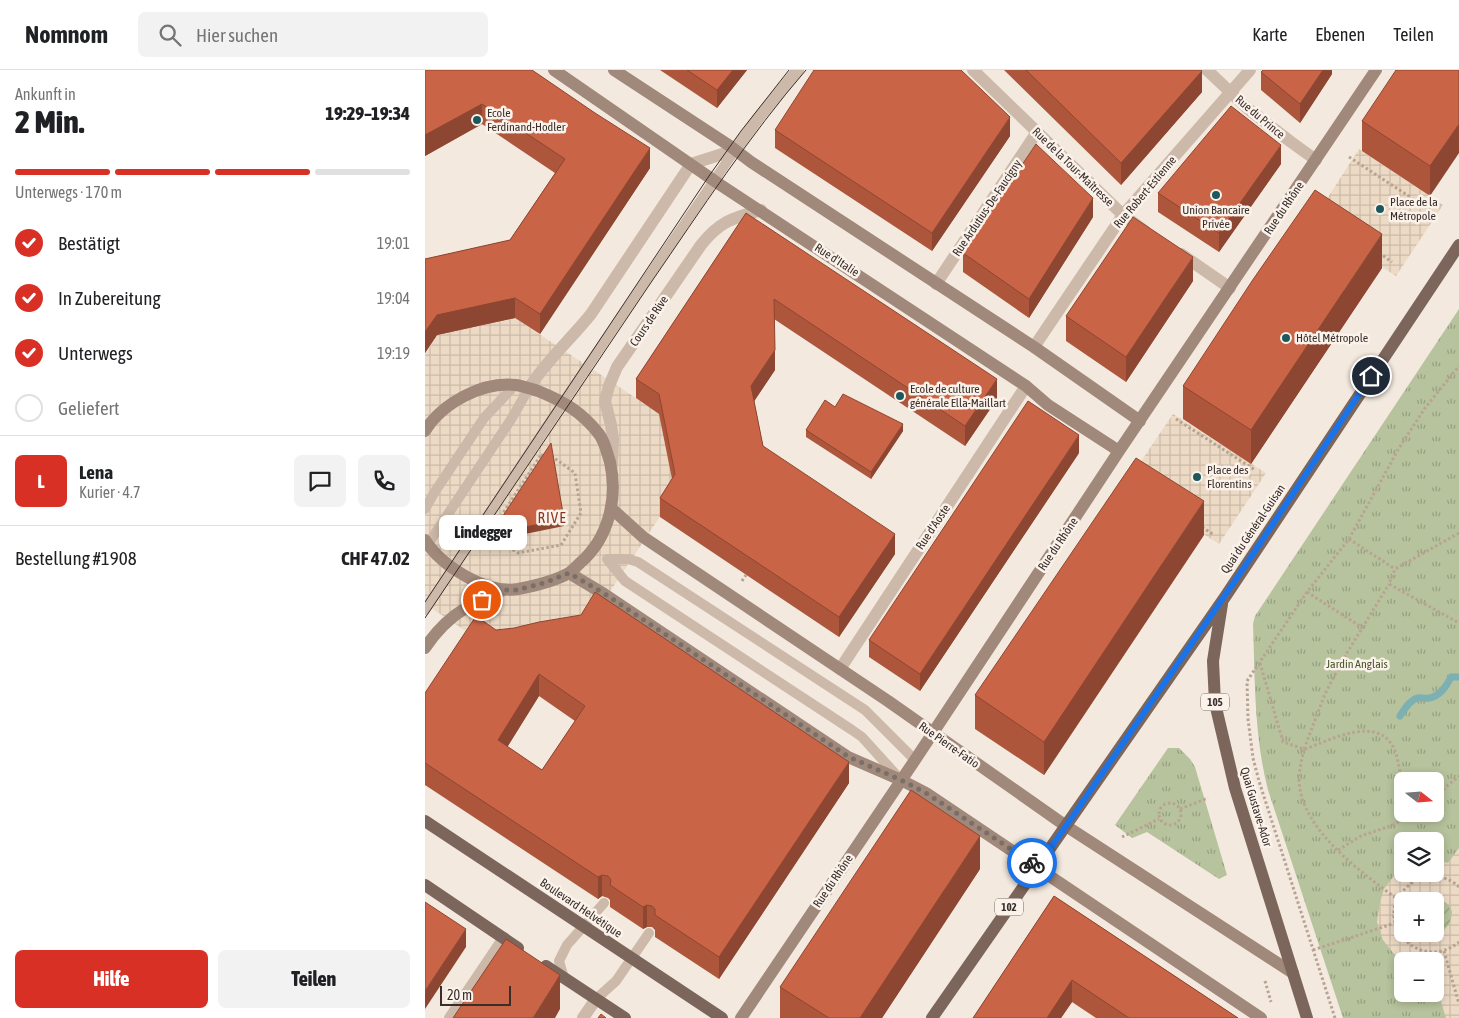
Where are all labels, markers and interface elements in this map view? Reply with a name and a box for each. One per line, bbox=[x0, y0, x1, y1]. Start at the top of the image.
search box bbox=[138, 12, 488, 57]
text: Nomnom bbox=[25, 21, 108, 48]
icon: search bbox=[156, 21, 184, 49]
text: Hier suchen bbox=[196, 24, 278, 46]
text: Karte bbox=[1252, 24, 1287, 45]
text: Ebenen bbox=[1315, 24, 1365, 45]
text: Teilen bbox=[1393, 24, 1434, 45]
text: Ankunft in bbox=[15, 85, 76, 103]
street label: Rue du Prince bbox=[1233, 92, 1287, 142]
text: 19:29–19:34 bbox=[325, 102, 410, 124]
text: 2 Min. bbox=[15, 103, 84, 140]
place label: Ecole Ferdinand-Hodler bbox=[487, 106, 566, 134]
marker: Ecole Ferdinand-Hodler bbox=[471, 114, 483, 126]
street label: Rue de la Tour-Maîtresse bbox=[1030, 125, 1116, 209]
street label: Rue Robert-Estienne bbox=[1111, 153, 1179, 231]
street label: Rue Ardutius-De-Faucigny bbox=[950, 157, 1025, 259]
street label: Rue du Rhône bbox=[1261, 179, 1307, 237]
text: Unterwegs · 170 m bbox=[15, 183, 122, 201]
marker: Union Bancaire Privée bbox=[1210, 189, 1222, 201]
place label: Place de la Métropole bbox=[1390, 195, 1438, 223]
place label: Union Bancaire Privée bbox=[1182, 203, 1250, 231]
marker: Place de la Métropole bbox=[1374, 203, 1386, 215]
icon: check bbox=[15, 229, 43, 257]
text: Bestätigt bbox=[58, 232, 120, 254]
text: 19:01 bbox=[377, 234, 410, 252]
street label: Rue d'Italie bbox=[812, 241, 862, 279]
icon: check bbox=[15, 284, 43, 312]
text: In Zubereitung bbox=[58, 287, 161, 309]
text: 19:04 bbox=[377, 289, 410, 307]
street label: Cours de Rive bbox=[627, 293, 671, 349]
place label: Hôtel Métropole bbox=[1296, 331, 1368, 345]
marker: Hôtel Métropole bbox=[1280, 332, 1292, 344]
icon: check bbox=[15, 339, 43, 367]
text: Unterwegs bbox=[58, 342, 133, 364]
text: 19:19 bbox=[377, 344, 410, 362]
pin bbox=[1350, 355, 1392, 397]
icon: home bbox=[1357, 362, 1385, 390]
place label: Ecole de culture générale Ella-Maillart bbox=[910, 382, 1006, 410]
marker: Ecole de culture générale Ella-Maillart bbox=[894, 390, 906, 402]
text: Geliefert bbox=[58, 397, 119, 419]
button: chat bbox=[294, 455, 346, 507]
button: phone bbox=[358, 455, 410, 507]
text: Lena bbox=[79, 461, 113, 483]
place label: Place des Florentins bbox=[1207, 463, 1252, 491]
text: L bbox=[37, 470, 45, 492]
marker: Place des Florentins bbox=[1191, 471, 1203, 483]
street label: Quai du Général-Guisan bbox=[1218, 482, 1288, 576]
text: Kurier · 4.7 bbox=[79, 483, 141, 501]
street label: Rue d'Aoste bbox=[913, 502, 953, 552]
district label: RIVE bbox=[537, 509, 567, 526]
callout: Lindegger bbox=[438, 515, 526, 550]
street label: Rue du Rhône bbox=[1035, 515, 1081, 573]
text: Lindegger bbox=[454, 523, 512, 541]
text: Bestellung #1908 bbox=[15, 547, 137, 569]
text: CHF 47.02 bbox=[341, 547, 410, 569]
pin bbox=[461, 579, 503, 621]
icon: bag bbox=[468, 586, 496, 614]
park label: Jardin Anglais bbox=[1326, 657, 1388, 671]
road number: 105 bbox=[1201, 694, 1229, 710]
street label: Rue Pierre-Fatio bbox=[916, 719, 982, 771]
street label: Quai Gustave-Ador bbox=[1237, 766, 1275, 849]
north arrow bbox=[1394, 772, 1444, 822]
map controls bbox=[1394, 772, 1444, 1002]
button: layers bbox=[1394, 832, 1444, 882]
courier bbox=[1007, 838, 1057, 888]
icon: bike bbox=[1018, 849, 1046, 877]
street label: Rue du Rhône bbox=[810, 852, 856, 910]
street label: Boulevard Helvétique bbox=[537, 875, 625, 941]
button: + bbox=[1394, 892, 1444, 942]
road number: 102 bbox=[995, 899, 1023, 916]
button: Hilfe bbox=[15, 950, 208, 1008]
button: Teilen bbox=[218, 950, 410, 1008]
button: − bbox=[1394, 952, 1444, 1002]
scale bar bbox=[440, 983, 511, 1006]
text: 20 m bbox=[447, 987, 472, 1003]

